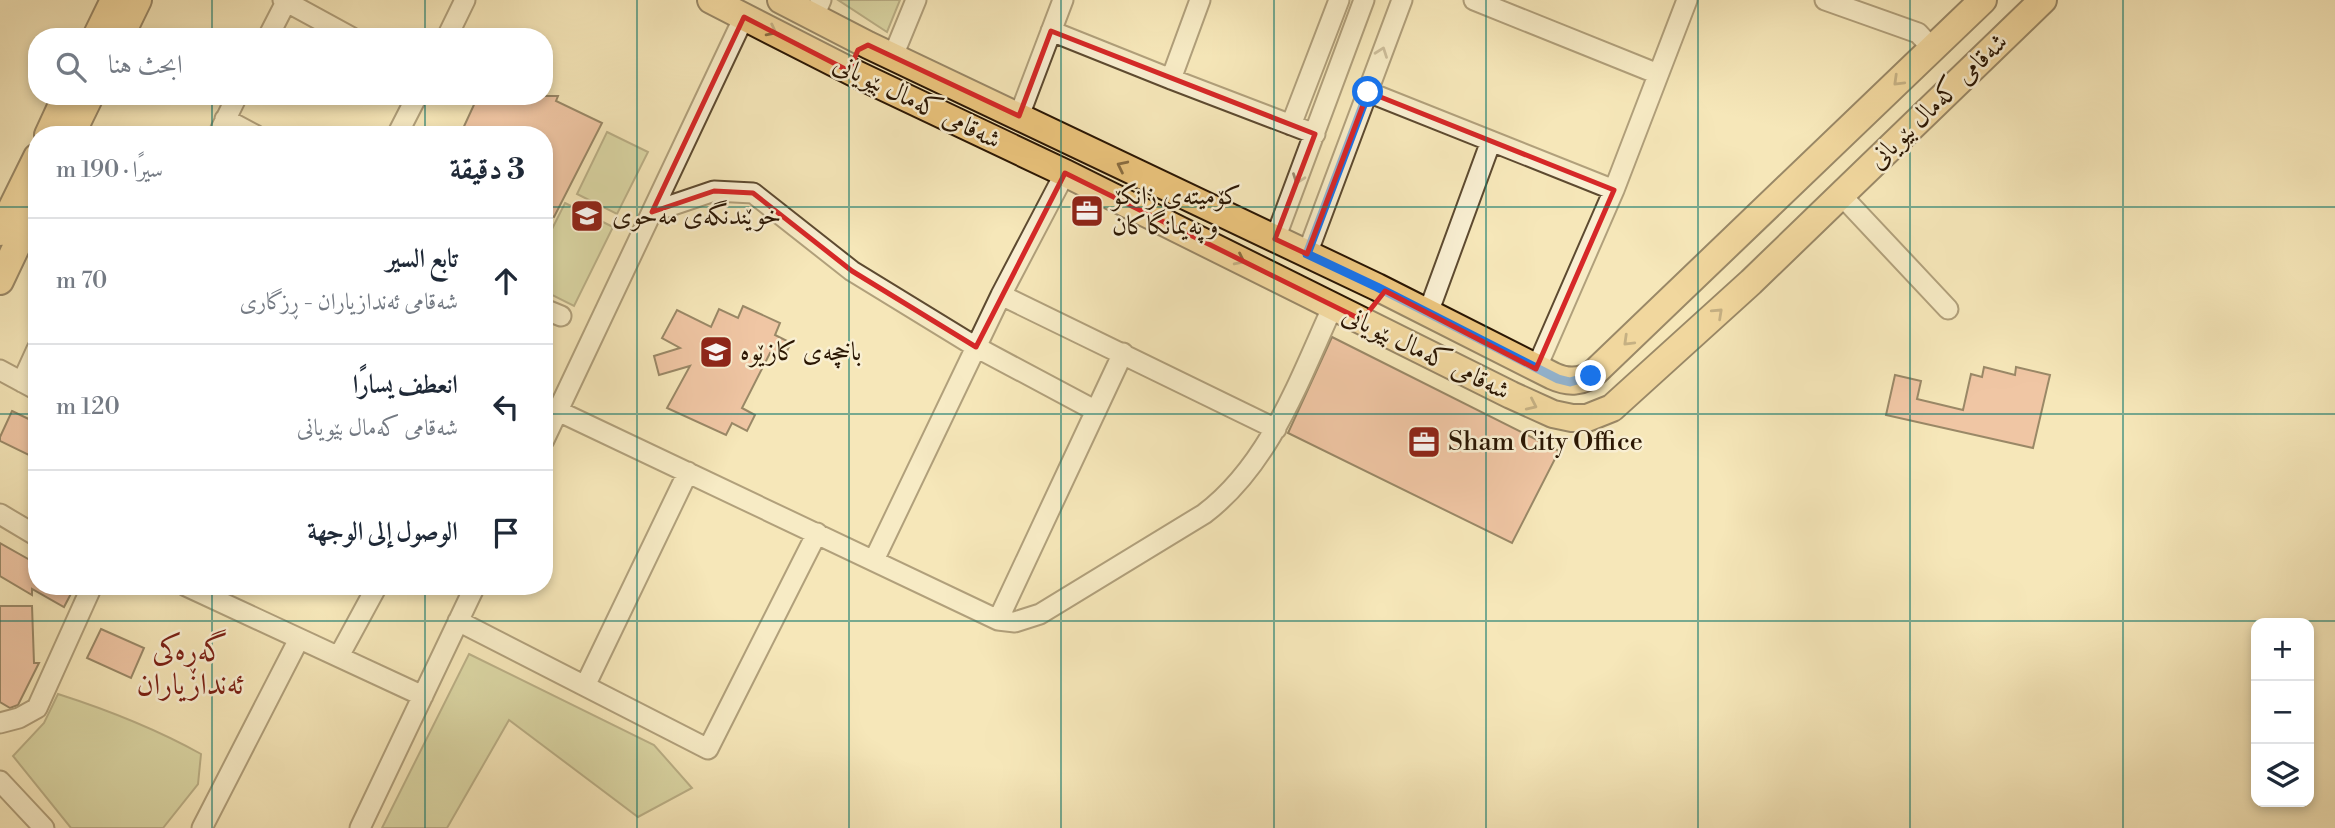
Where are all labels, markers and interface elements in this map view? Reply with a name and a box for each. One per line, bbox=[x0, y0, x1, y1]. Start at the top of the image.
one-way arrow bbox=[765, 23, 777, 36]
street label: شەقامی کەمال بێویانی bbox=[1861, 25, 2015, 176]
search box bbox=[28, 28, 553, 105]
street label: شەقامی کەمال بێویانی bbox=[828, 47, 1006, 156]
one-way arrow bbox=[1374, 47, 1388, 59]
icon: search bbox=[52, 48, 90, 86]
text: ابحث هنا bbox=[108, 49, 183, 81]
one-way arrow bbox=[1893, 72, 1906, 85]
route start bbox=[1352, 76, 1383, 107]
text: 3 دقيقة bbox=[450, 151, 525, 189]
text: سيرًا · 190 m bbox=[56, 156, 163, 184]
one-way arrow bbox=[1117, 160, 1129, 174]
one-way arrow bbox=[1292, 172, 1306, 184]
place label: کۆمیتەی زانکۆ و پەیمانگاکان bbox=[1109, 180, 1241, 244]
office icon: کۆمیتەی زانکۆ و پەیمانگاکان bbox=[1068, 192, 1106, 230]
school or university icon: خوێندنگەی مەحوی bbox=[568, 197, 606, 235]
place label: خوێندنگەی مەحوی bbox=[612, 199, 781, 232]
text: تابع السير bbox=[386, 243, 458, 275]
one-way arrow bbox=[1233, 252, 1245, 266]
icon: ahead bbox=[487, 262, 525, 300]
text: 70 m bbox=[56, 267, 107, 295]
text: شەقامی ئەندازیاران - ڕزگاری bbox=[239, 288, 458, 316]
street label: شەقامی کەمال بێویانی bbox=[1337, 298, 1515, 407]
one-way arrow bbox=[1710, 308, 1723, 321]
one-way arrow bbox=[1623, 332, 1636, 345]
school or university icon: باخچەی کازێوە bbox=[697, 333, 735, 371]
place label: باخچەی کازێوە bbox=[740, 336, 862, 369]
route end bbox=[1575, 360, 1606, 391]
text: انعطف يسارًا bbox=[353, 369, 458, 401]
icon: left bbox=[487, 388, 525, 426]
text: 120 m bbox=[56, 393, 120, 421]
one-way arrow bbox=[1524, 397, 1537, 411]
text: شەقامی کەمال بێویانی bbox=[297, 414, 458, 442]
office icon: Sham City Office bbox=[1405, 423, 1443, 461]
place label: Sham City Office bbox=[1448, 426, 1643, 458]
icon: arrive bbox=[487, 514, 525, 552]
text: الوصول إلى الوجهة bbox=[307, 516, 458, 548]
map controls bbox=[2251, 618, 2314, 807]
button: + bbox=[2251, 618, 2314, 681]
district label: گەڕەکی ئەندازیاران bbox=[137, 629, 244, 704]
button: − bbox=[2251, 681, 2314, 744]
button: layers bbox=[2251, 744, 2314, 807]

